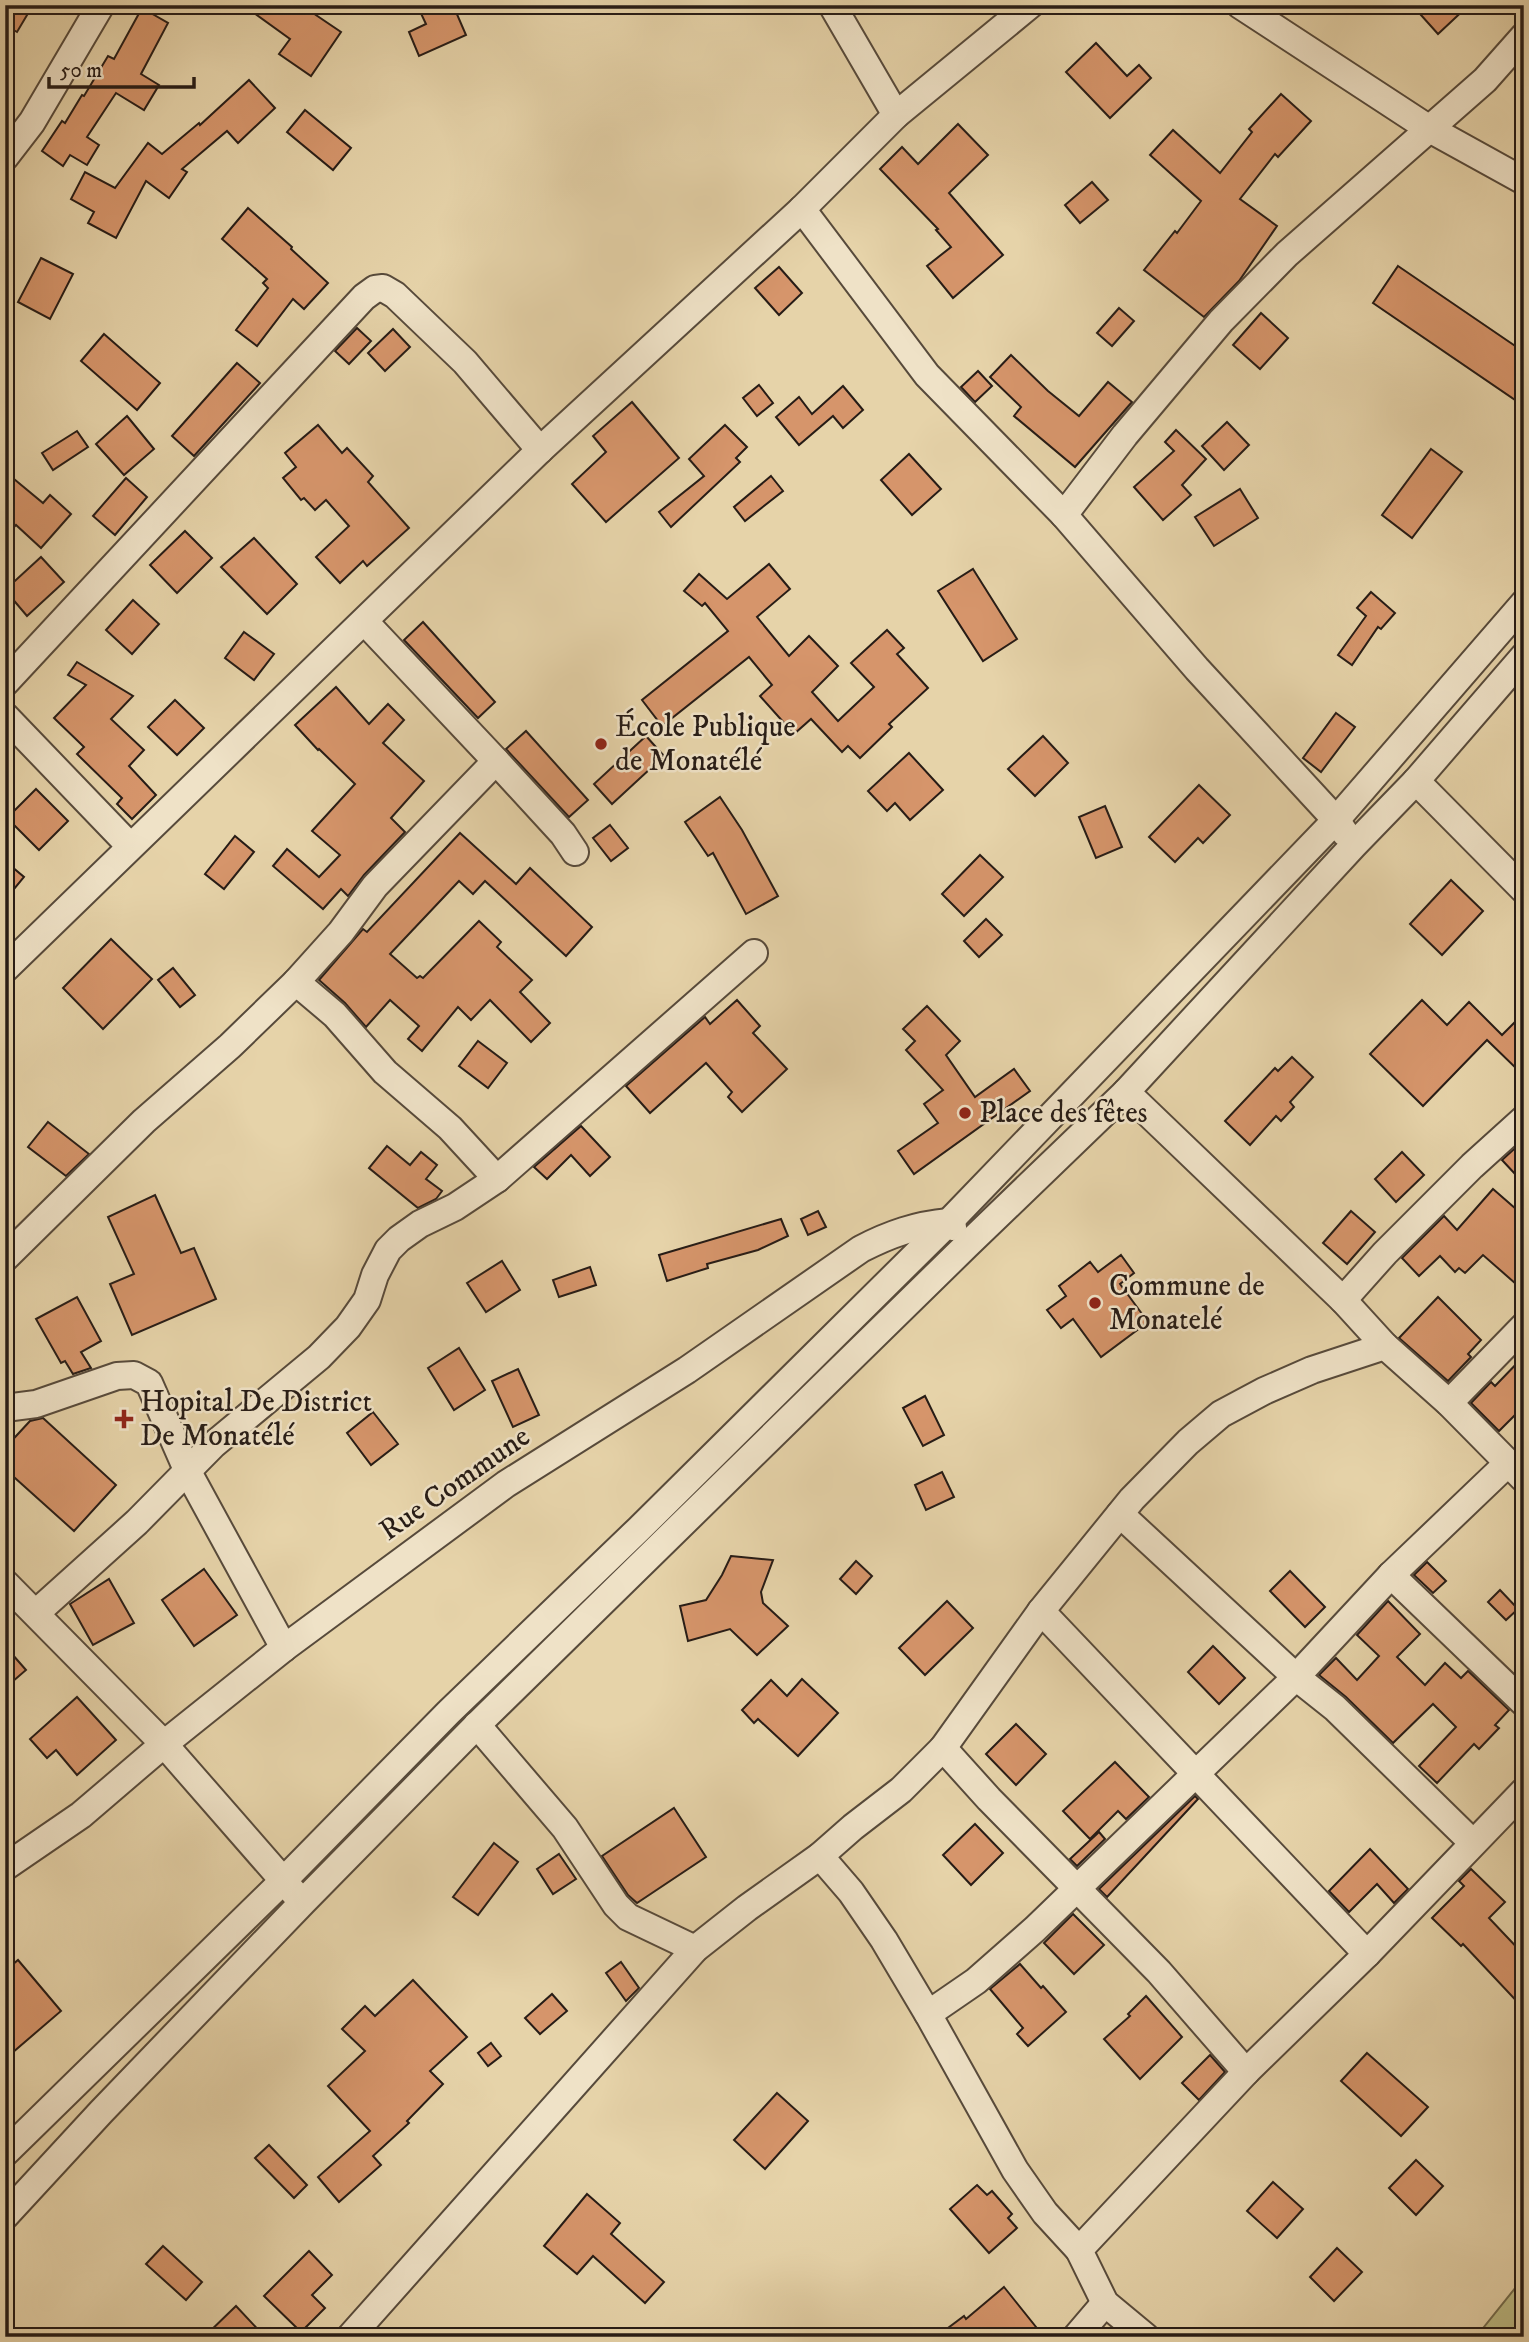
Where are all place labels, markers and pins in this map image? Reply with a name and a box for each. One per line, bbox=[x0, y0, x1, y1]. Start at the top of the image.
place label: École Publique de Monatélé bbox=[615, 708, 796, 780]
marker: École Publique de Monatélé bbox=[593, 736, 609, 752]
place label: Place des fêtes bbox=[979, 1095, 1148, 1132]
marker: Place des fêtes bbox=[957, 1105, 973, 1121]
place label: Commune de Monatelé bbox=[1109, 1268, 1265, 1339]
marker: Commune de Monatelé bbox=[1087, 1295, 1103, 1311]
place label: Hopital De District De Monatélé bbox=[140, 1384, 372, 1455]
marker: Hopital De District De Monatélé bbox=[114, 1409, 134, 1429]

